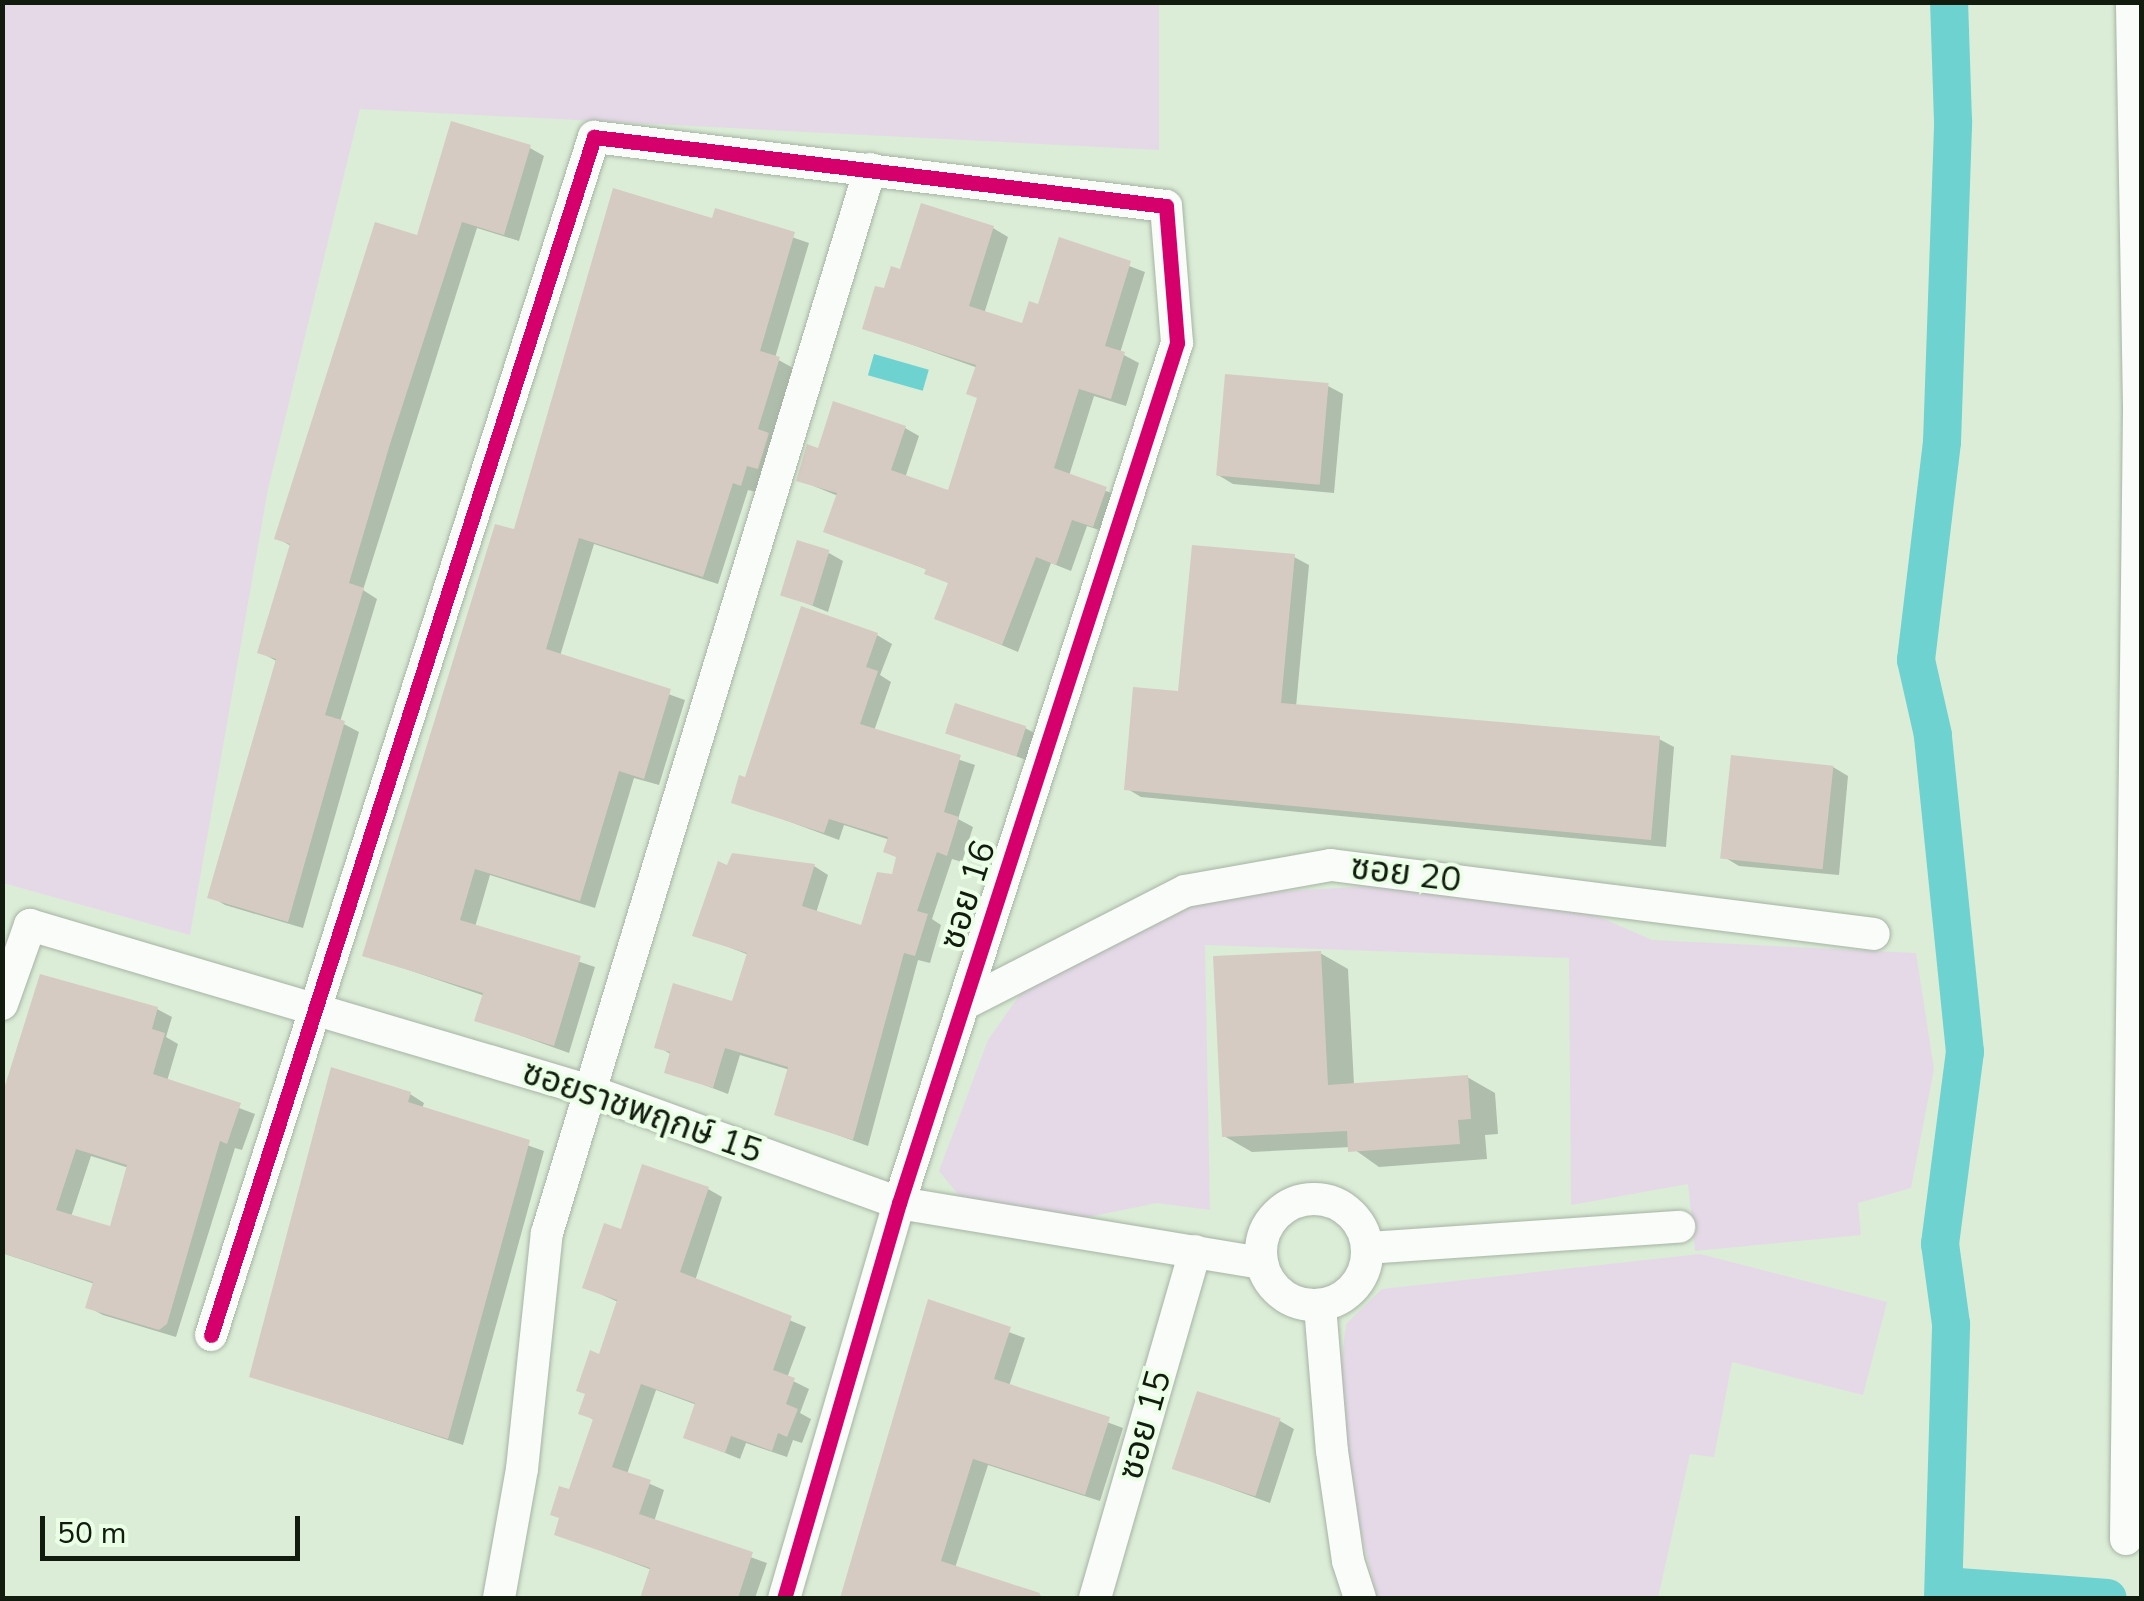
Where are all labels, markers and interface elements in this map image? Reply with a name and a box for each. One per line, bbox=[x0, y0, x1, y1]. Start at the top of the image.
street label: ซอย 16 bbox=[931, 836, 1005, 954]
street label: ซอย 20 bbox=[1348, 846, 1464, 902]
street label: ซอยราชพฤกษ์ 15 bbox=[517, 1051, 767, 1173]
street label: ซอย 15 bbox=[1109, 1366, 1181, 1484]
scale bar bbox=[45, 1496, 305, 1558]
text: 50 m bbox=[57, 1513, 126, 1554]

